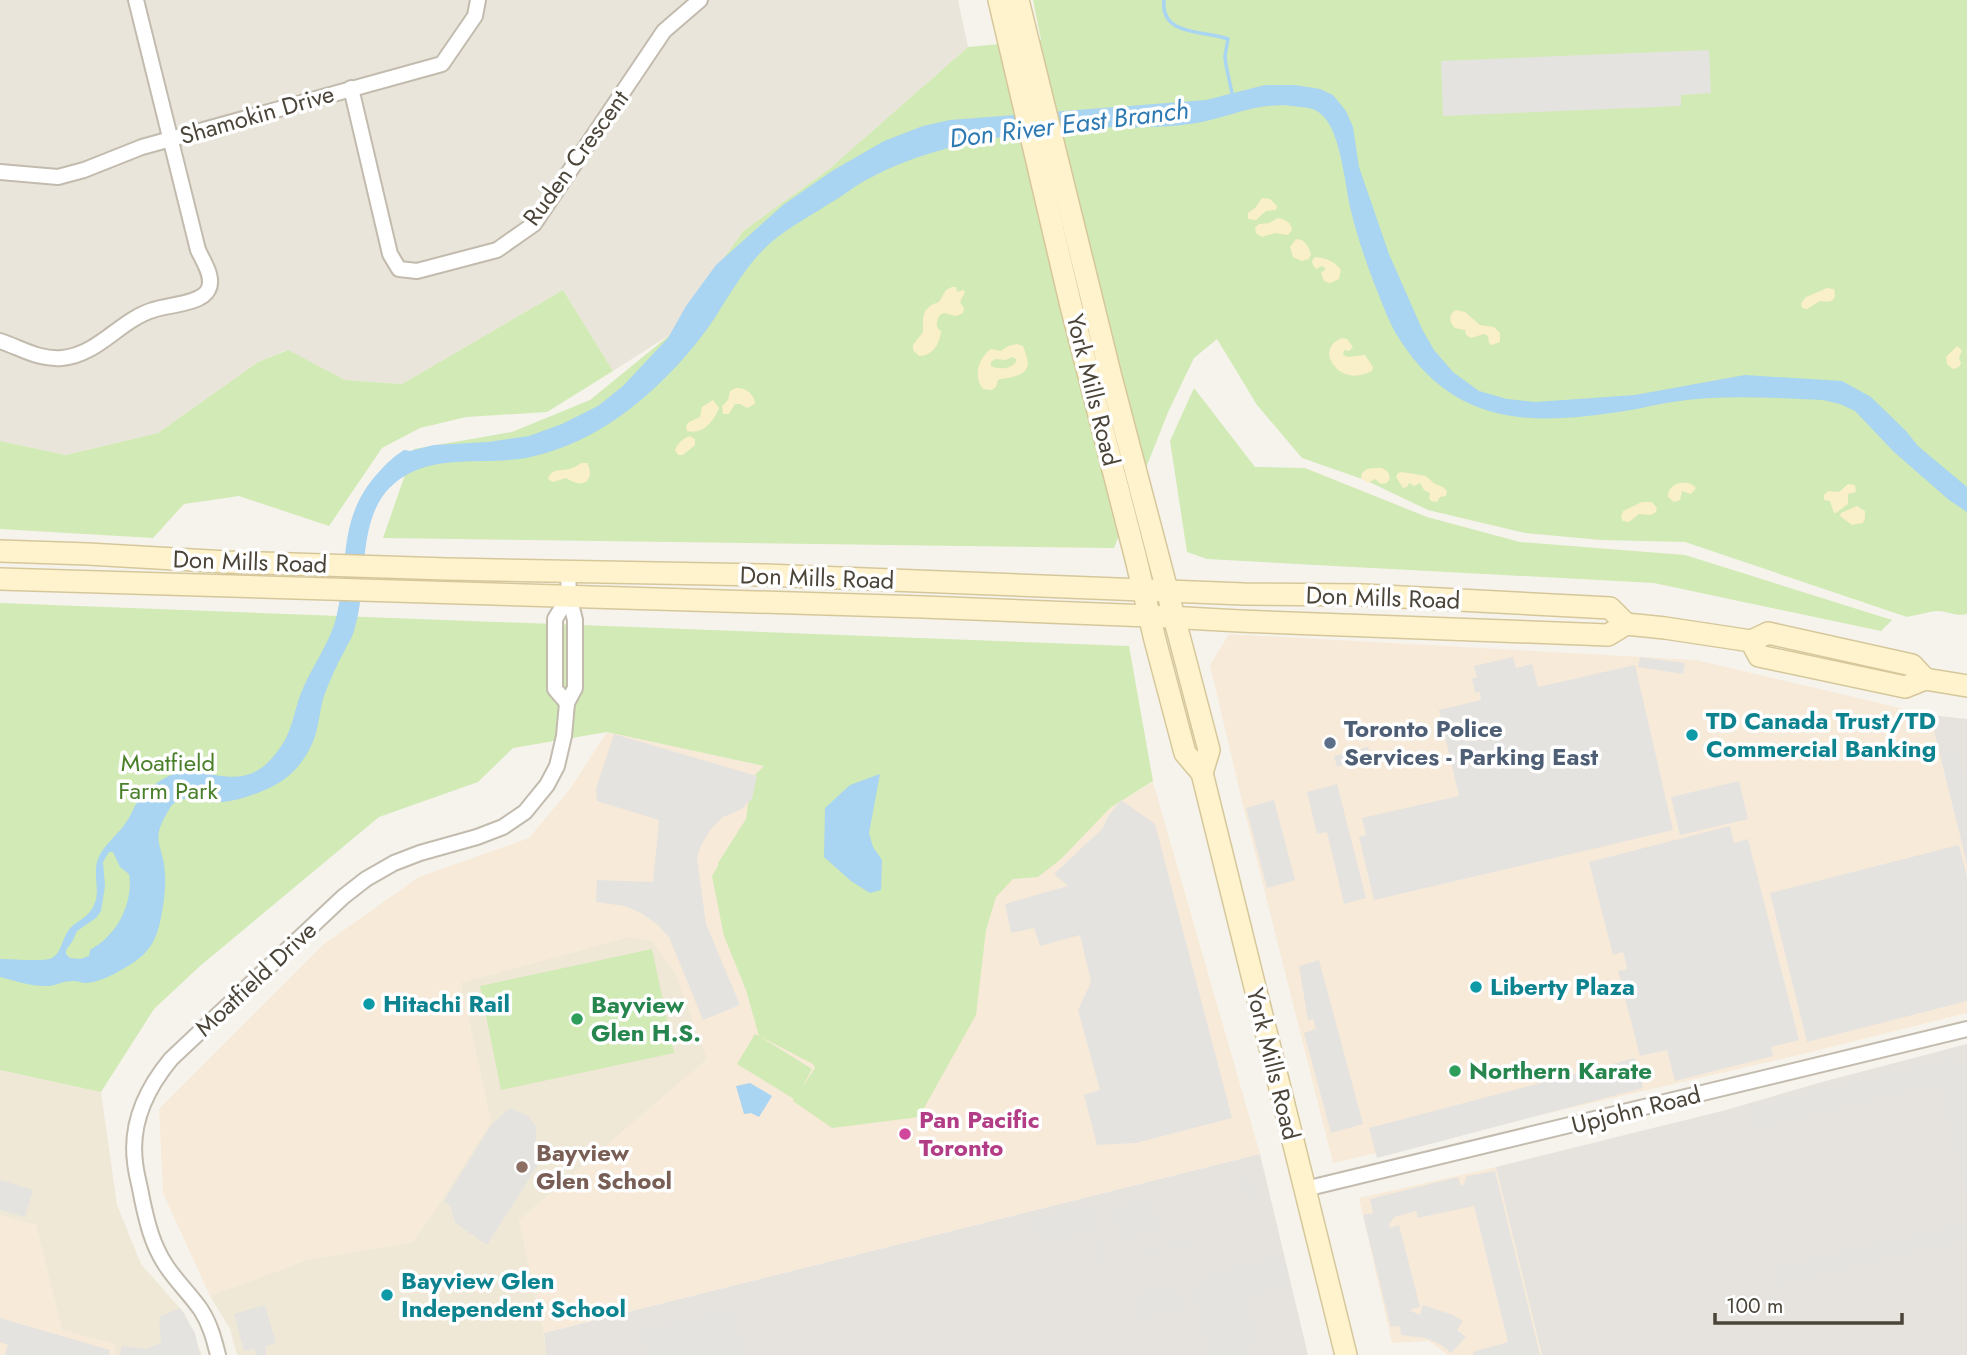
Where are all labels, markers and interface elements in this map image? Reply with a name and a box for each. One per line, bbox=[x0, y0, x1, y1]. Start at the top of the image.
street label: Shamokin Drive bbox=[176, 76, 338, 153]
street label: Ruden Crescent bbox=[514, 82, 637, 233]
water label: Don River East Branch bbox=[947, 90, 1191, 158]
street label: York Mills Road bbox=[1058, 310, 1129, 470]
street label: Don Mills Road bbox=[172, 541, 328, 582]
street label: Don Mills Road bbox=[739, 557, 895, 598]
street label: Don Mills Road bbox=[1305, 577, 1461, 618]
place label: TD Canada Trust/TD Commercial Banking bbox=[1706, 703, 1936, 766]
place label: Toronto Police Services - Parking East bbox=[1344, 711, 1598, 774]
marker: TD Canada Trust/TD Commercial Banking bbox=[1684, 727, 1700, 743]
marker: Toronto Police Services - Parking East bbox=[1322, 735, 1338, 751]
park label: Moatfield Farm Park bbox=[118, 745, 218, 808]
street label: Moatfield Drive bbox=[187, 913, 324, 1044]
place label: Liberty Plaza bbox=[1490, 969, 1635, 1004]
marker: Liberty Plaza bbox=[1468, 979, 1484, 995]
street label: York Mills Road bbox=[1238, 984, 1309, 1144]
place label: Hitachi Rail bbox=[383, 986, 510, 1021]
place label: Bayview Glen H.S. bbox=[591, 987, 701, 1050]
marker: Hitachi Rail bbox=[361, 996, 377, 1012]
marker: Bayview Glen H.S. bbox=[569, 1011, 585, 1027]
place label: Northern Karate bbox=[1469, 1053, 1652, 1088]
marker: Northern Karate bbox=[1447, 1063, 1463, 1079]
street label: Upjohn Road bbox=[1568, 1077, 1704, 1142]
place label: Pan Pacific Toronto bbox=[919, 1102, 1040, 1165]
marker: Pan Pacific Toronto bbox=[897, 1126, 913, 1142]
place label: Bayview Glen School bbox=[536, 1135, 672, 1198]
marker: Bayview Glen School bbox=[514, 1159, 530, 1175]
place label: Bayview Glen Independent School bbox=[401, 1263, 626, 1326]
scale bar bbox=[1715, 1282, 1902, 1326]
marker: Bayview Glen Independent School bbox=[379, 1287, 395, 1303]
text: 100 m bbox=[1726, 1291, 1783, 1321]

